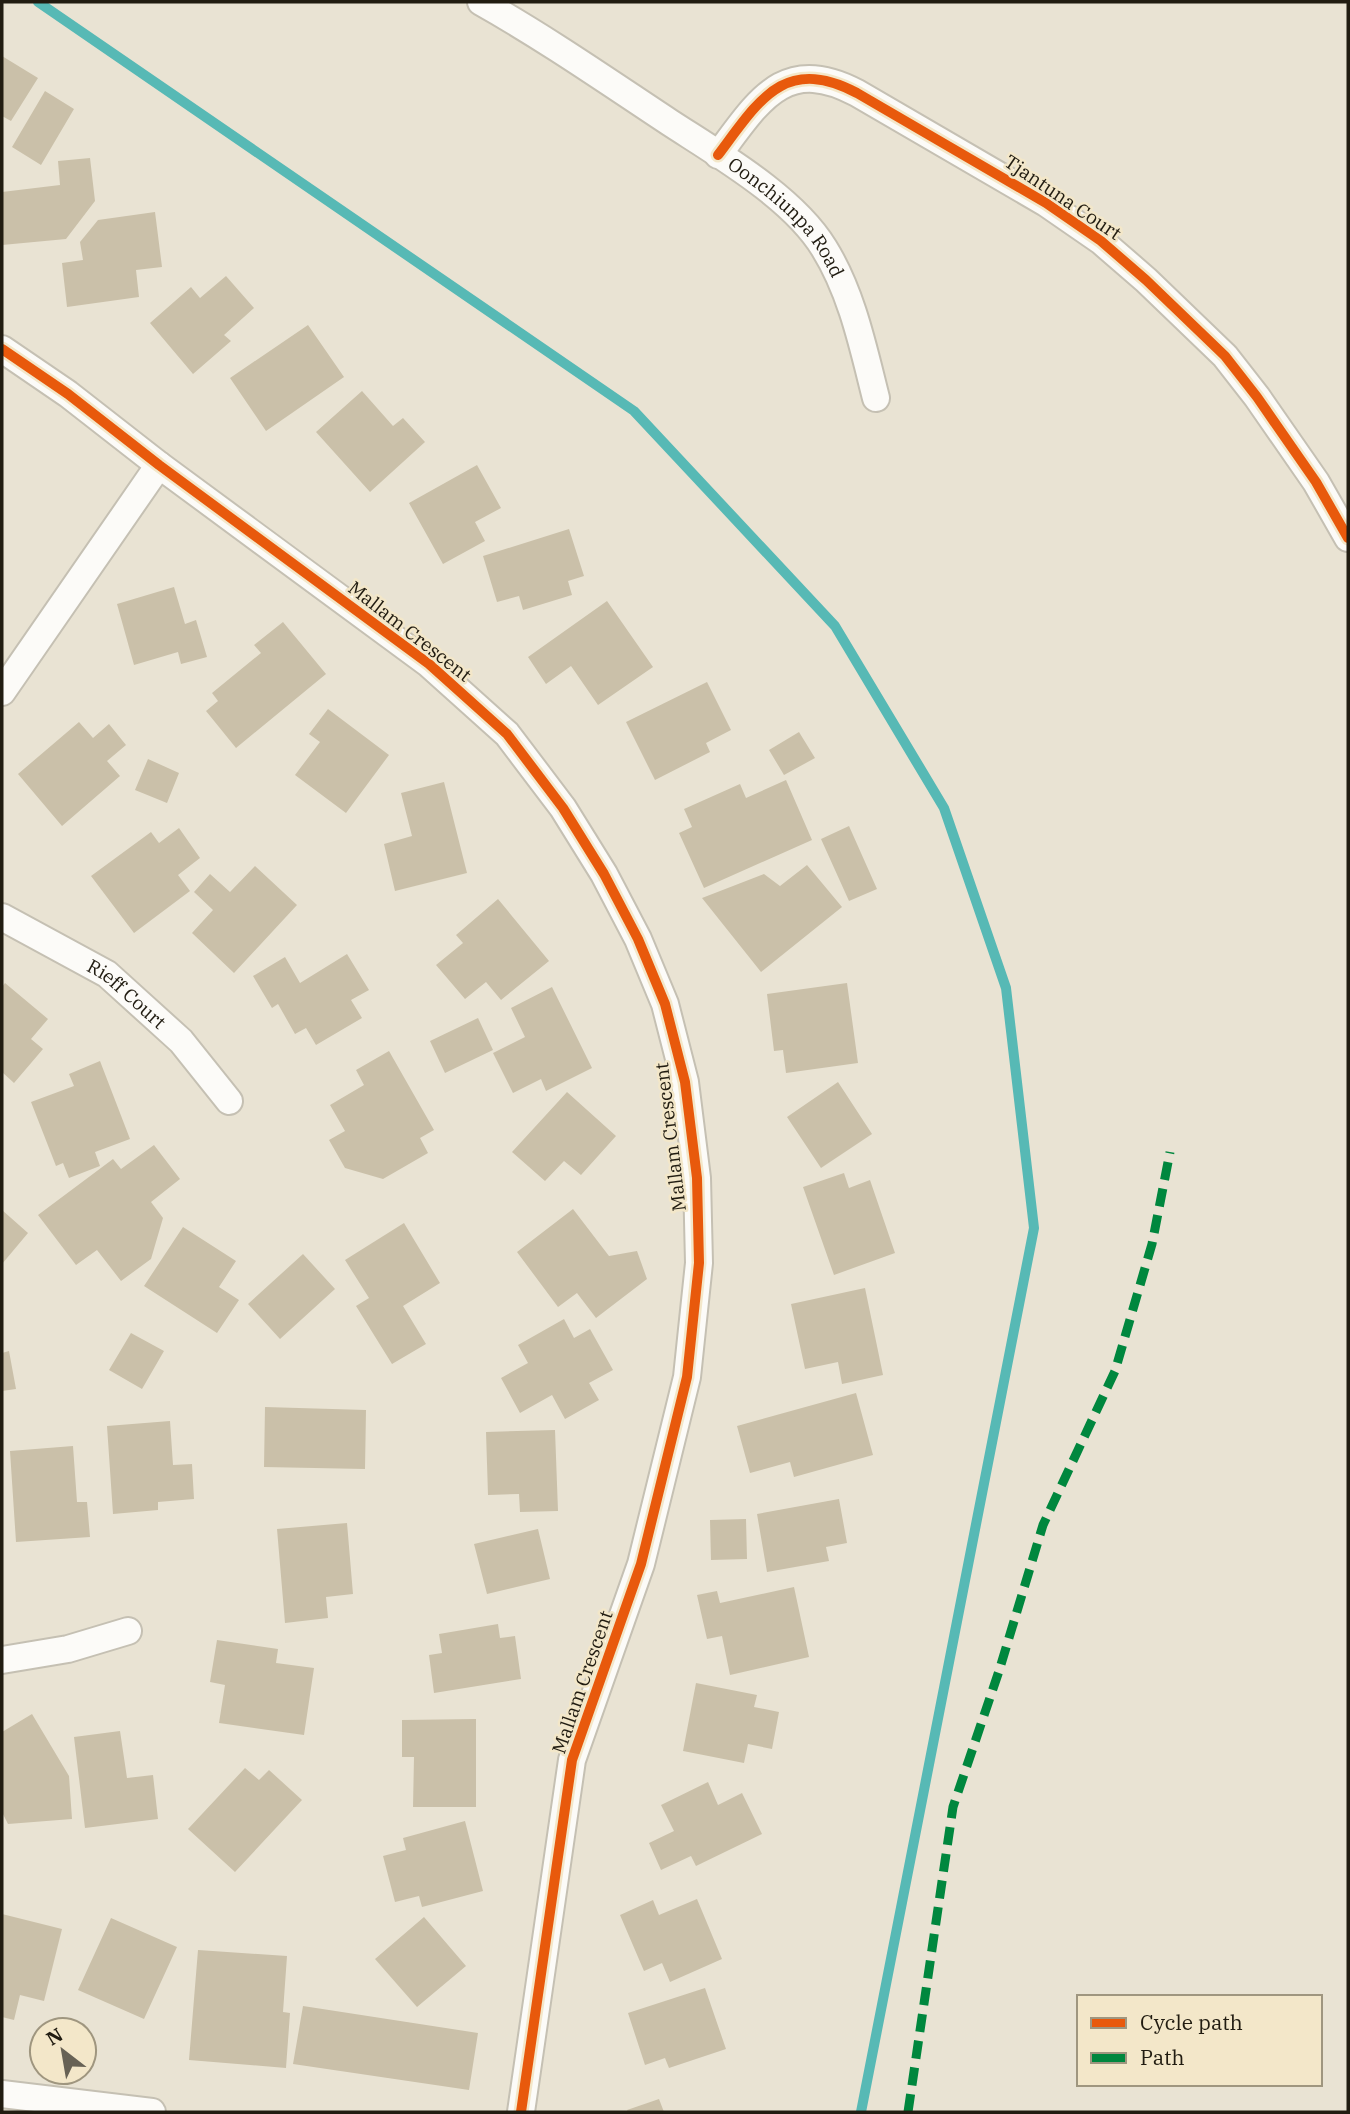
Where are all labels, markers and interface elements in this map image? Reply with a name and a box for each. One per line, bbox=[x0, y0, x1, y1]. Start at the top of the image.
street label: Tjantuna Court bbox=[1000, 149, 1126, 245]
street label: Oonchiunpa Road bbox=[723, 152, 850, 281]
street label: Mallam Crescent bbox=[344, 575, 477, 687]
street label: Rieff Court bbox=[83, 954, 171, 1034]
street label: Mallam Crescent bbox=[649, 1061, 691, 1213]
street label: Mallam Crescent bbox=[546, 1607, 618, 1757]
legend bbox=[1077, 1995, 1322, 2086]
text: Cycle path bbox=[1140, 2008, 1243, 2036]
north arrow bbox=[28, 2016, 98, 2086]
text: N bbox=[42, 2022, 67, 2051]
text: Path bbox=[1140, 2043, 1185, 2071]

